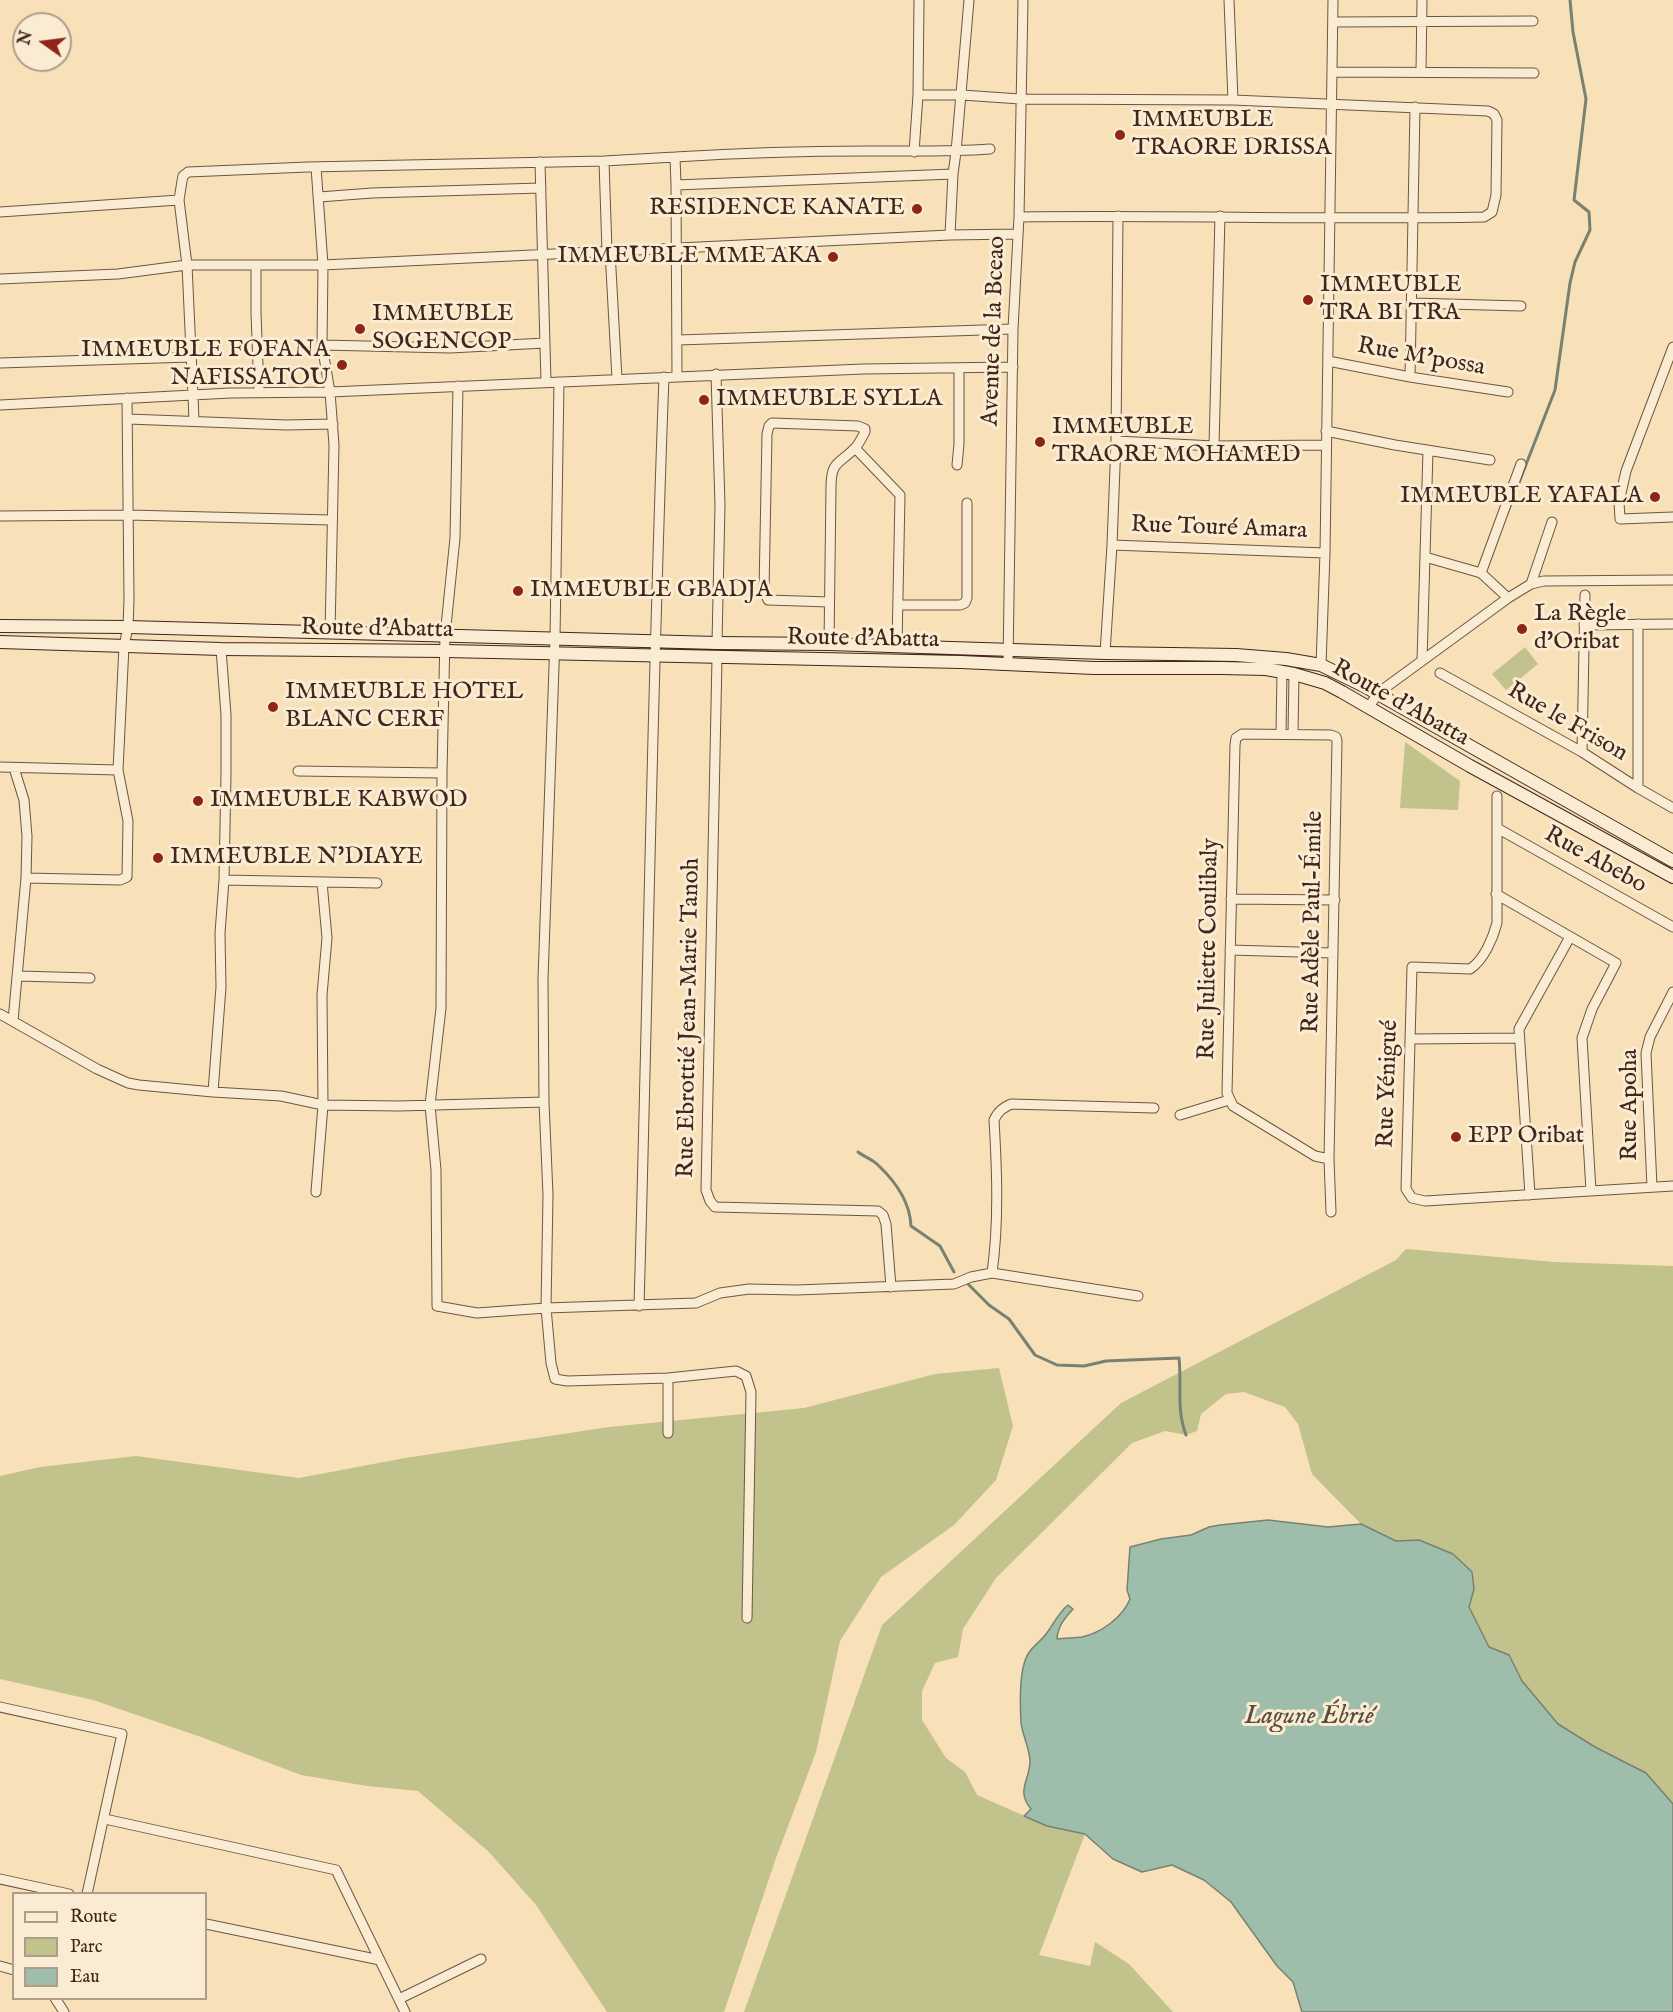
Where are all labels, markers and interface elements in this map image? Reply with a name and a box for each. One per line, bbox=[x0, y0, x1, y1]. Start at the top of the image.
north arrow bbox=[12, 12, 72, 72]
text: N bbox=[15, 29, 38, 47]
place label: IMMEUBLE TRAORE DRISSA bbox=[1132, 107, 1331, 163]
marker: IMMEUBLE TRAORE DRISSA bbox=[1113, 128, 1127, 142]
place label: RESIDENCE KANATE bbox=[649, 195, 905, 223]
marker: RESIDENCE KANATE bbox=[910, 202, 924, 216]
street label: Avenue de la Bceao bbox=[977, 235, 1013, 427]
place label: IMMEUBLE MME AKA bbox=[557, 243, 821, 271]
marker: IMMEUBLE MME AKA bbox=[826, 250, 840, 264]
place label: IMMEUBLE TRA BI TRA bbox=[1320, 272, 1462, 328]
marker: IMMEUBLE TRA BI TRA bbox=[1301, 293, 1315, 307]
place label: IMMEUBLE SOGENCOP bbox=[372, 301, 514, 357]
marker: IMMEUBLE SOGENCOP bbox=[353, 322, 367, 336]
street label: Rue M'possa bbox=[1355, 333, 1487, 383]
place label: IMMEUBLE FOFANA NAFISSATOU bbox=[81, 337, 330, 393]
marker: IMMEUBLE FOFANA NAFISSATOU bbox=[335, 358, 349, 372]
place label: IMMEUBLE SYLLA bbox=[716, 386, 942, 414]
marker: IMMEUBLE SYLLA bbox=[697, 393, 711, 407]
place label: IMMEUBLE TRAORE MOHAMED bbox=[1052, 414, 1300, 470]
marker: IMMEUBLE TRAORE MOHAMED bbox=[1033, 435, 1047, 449]
place label: IMMEUBLE YAFALA bbox=[1400, 483, 1643, 511]
marker: IMMEUBLE YAFALA bbox=[1648, 490, 1662, 504]
street label: Rue Touré Amara bbox=[1130, 512, 1308, 546]
place label: IMMEUBLE GBADJA bbox=[530, 577, 772, 605]
marker: IMMEUBLE GBADJA bbox=[511, 584, 525, 598]
place label: La Règle d'Oribat bbox=[1534, 601, 1626, 657]
street label: Route d'Abatta bbox=[300, 614, 454, 646]
marker: La Règle d'Oribat bbox=[1515, 622, 1529, 636]
street label: Route d'Abatta bbox=[786, 624, 940, 656]
street label: Route d'Abatta bbox=[1326, 654, 1474, 754]
street label: Rue le Frison bbox=[1502, 677, 1632, 769]
place label: IMMEUBLE HOTEL BLANC CERF bbox=[285, 679, 523, 735]
marker: IMMEUBLE HOTEL BLANC CERF bbox=[266, 700, 280, 714]
place label: IMMEUBLE KABWOD bbox=[210, 787, 468, 815]
marker: IMMEUBLE KABWOD bbox=[191, 794, 205, 808]
street label: Rue Adèle Paul-Émile bbox=[1298, 810, 1330, 1034]
street label: Rue Abebo bbox=[1539, 821, 1651, 901]
street label: Rue Juliette Coulibaly bbox=[1194, 838, 1226, 1060]
place label: IMMEUBLE N'DIAYE bbox=[170, 844, 423, 872]
marker: IMMEUBLE N'DIAYE bbox=[151, 851, 165, 865]
street label: Rue Ebrottié Jean-Marie Tanoh bbox=[673, 858, 707, 1178]
street label: Rue Yénigué bbox=[1372, 1019, 1406, 1149]
street label: Rue Apoha bbox=[1617, 1049, 1645, 1161]
place label: EPP Oribat bbox=[1468, 1123, 1584, 1151]
marker: EPP Oribat bbox=[1449, 1130, 1463, 1144]
water label: Lagune Ébrié bbox=[1244, 1702, 1374, 1734]
legend bbox=[12, 1892, 207, 2000]
text: Route bbox=[70, 1906, 117, 1929]
text: Parc bbox=[70, 1936, 102, 1959]
text: Eau bbox=[70, 1966, 100, 1989]

